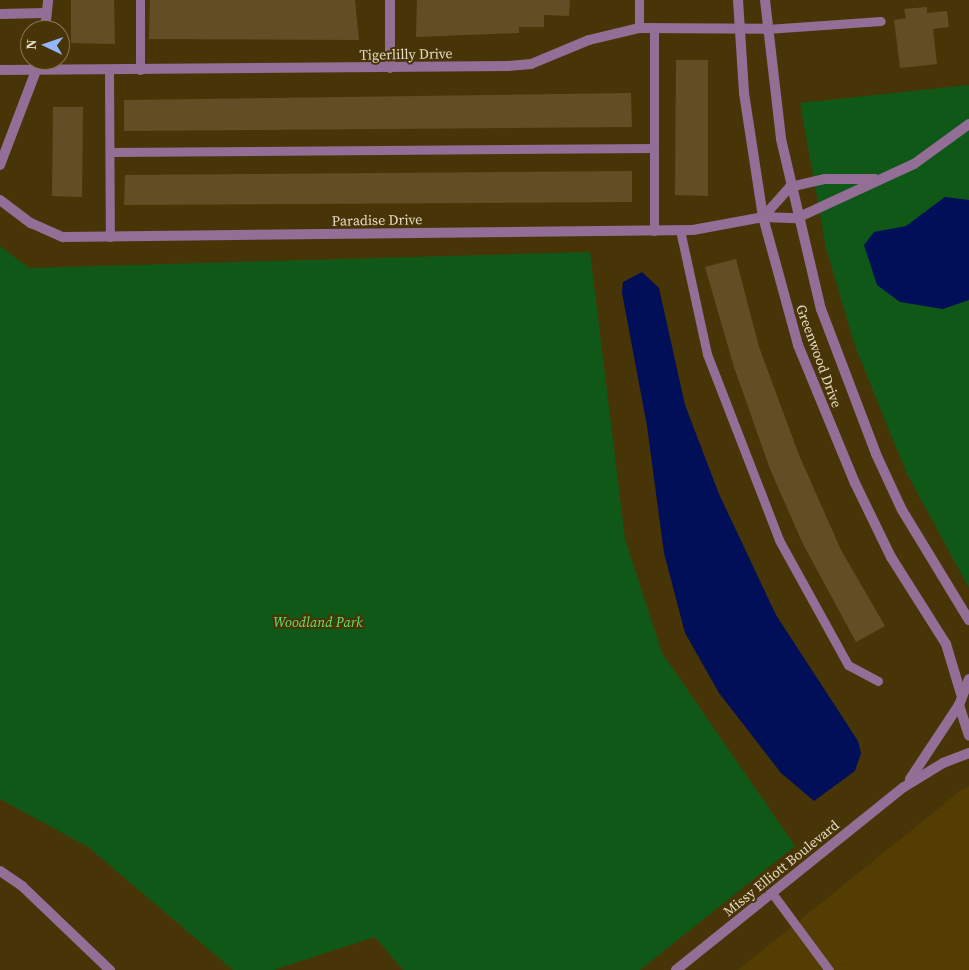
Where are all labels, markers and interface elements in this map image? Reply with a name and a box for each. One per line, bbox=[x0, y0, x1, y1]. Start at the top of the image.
north arrow bbox=[20, 20, 70, 70]
text: N bbox=[21, 39, 41, 50]
street label: Tigerlilly Drive bbox=[359, 45, 453, 63]
street label: Paradise Drive bbox=[332, 211, 422, 229]
street label: Greenwood Drive bbox=[793, 302, 845, 410]
park label: Woodland Park bbox=[273, 614, 363, 630]
street label: Missy Elliott Boulevard bbox=[720, 816, 842, 920]

